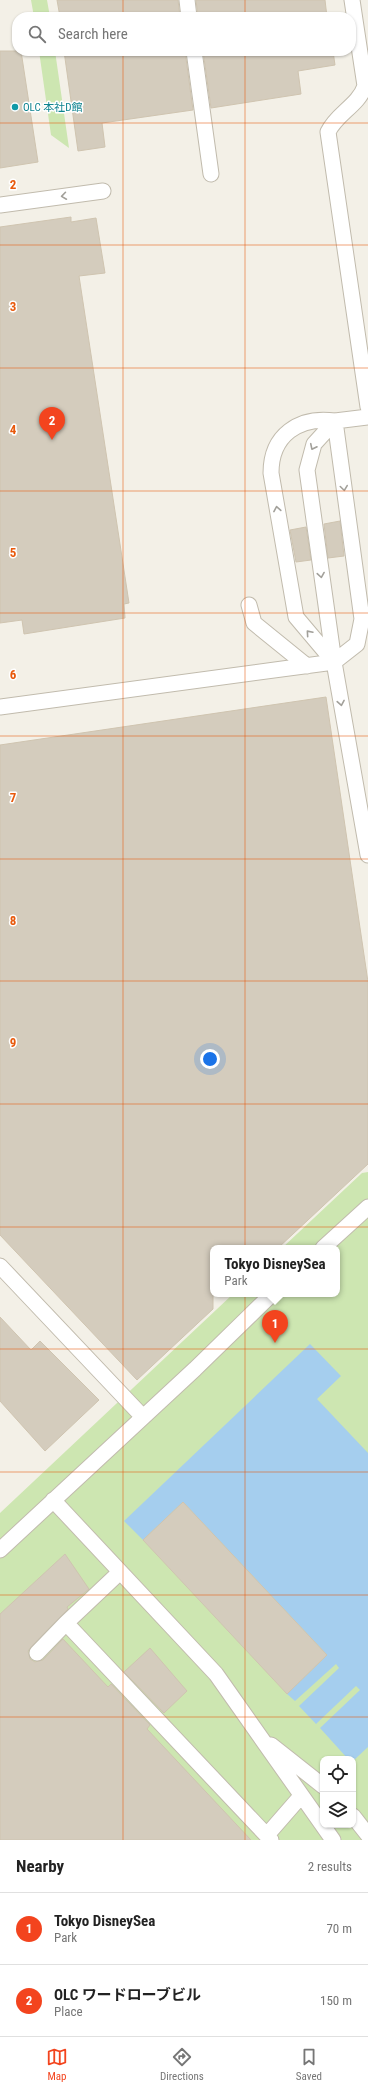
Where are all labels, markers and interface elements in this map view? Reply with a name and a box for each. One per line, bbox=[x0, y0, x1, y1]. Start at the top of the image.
search box bbox=[12, 12, 356, 56]
icon: search bbox=[26, 23, 48, 45]
text: Search here bbox=[58, 25, 128, 43]
place label: OLC 本社D館 bbox=[23, 101, 83, 114]
marker: OLC 本社D館 bbox=[10, 102, 20, 112]
text: 2 bbox=[10, 177, 17, 192]
one-way arrow bbox=[61, 191, 67, 200]
text: 3 bbox=[10, 299, 16, 314]
pin: 2 bbox=[39, 407, 65, 440]
text: 4 bbox=[10, 422, 17, 437]
one-way arrow bbox=[310, 443, 318, 450]
one-way arrow bbox=[339, 485, 348, 491]
one-way arrow bbox=[273, 506, 282, 512]
text: 5 bbox=[10, 545, 17, 560]
one-way arrow bbox=[316, 572, 325, 578]
one-way arrow bbox=[306, 630, 313, 637]
text: 6 bbox=[10, 667, 17, 682]
one-way arrow bbox=[337, 700, 345, 706]
text: 7 bbox=[10, 790, 17, 805]
text: 8 bbox=[10, 913, 16, 928]
text: 9 bbox=[10, 1035, 16, 1050]
your location bbox=[200, 1049, 220, 1069]
popup bbox=[210, 1245, 340, 1297]
text: Tokyo DisneySea bbox=[224, 1255, 326, 1273]
text: Park bbox=[224, 1273, 248, 1288]
pin: 1 bbox=[262, 1310, 288, 1343]
map controls bbox=[320, 1756, 356, 1828]
button: locate bbox=[320, 1756, 356, 1792]
button: layers bbox=[320, 1792, 356, 1828]
text: Nearby bbox=[16, 1856, 64, 1876]
text: 2 results bbox=[308, 1859, 352, 1874]
text: Tokyo DisneySea bbox=[54, 1912, 155, 1930]
text: 1 bbox=[26, 1921, 32, 1936]
text: 70 m bbox=[326, 1921, 352, 1936]
text: Park bbox=[54, 1930, 77, 1945]
text: OLC ワードローブビル bbox=[54, 1986, 201, 2004]
text: 2 bbox=[26, 1993, 32, 2008]
text: 150 m bbox=[320, 1993, 352, 2008]
text: Place bbox=[54, 2004, 83, 2019]
tab: Map bbox=[46, 2046, 68, 2083]
tab: Directions bbox=[160, 2046, 204, 2083]
tab: Saved bbox=[296, 2046, 322, 2083]

